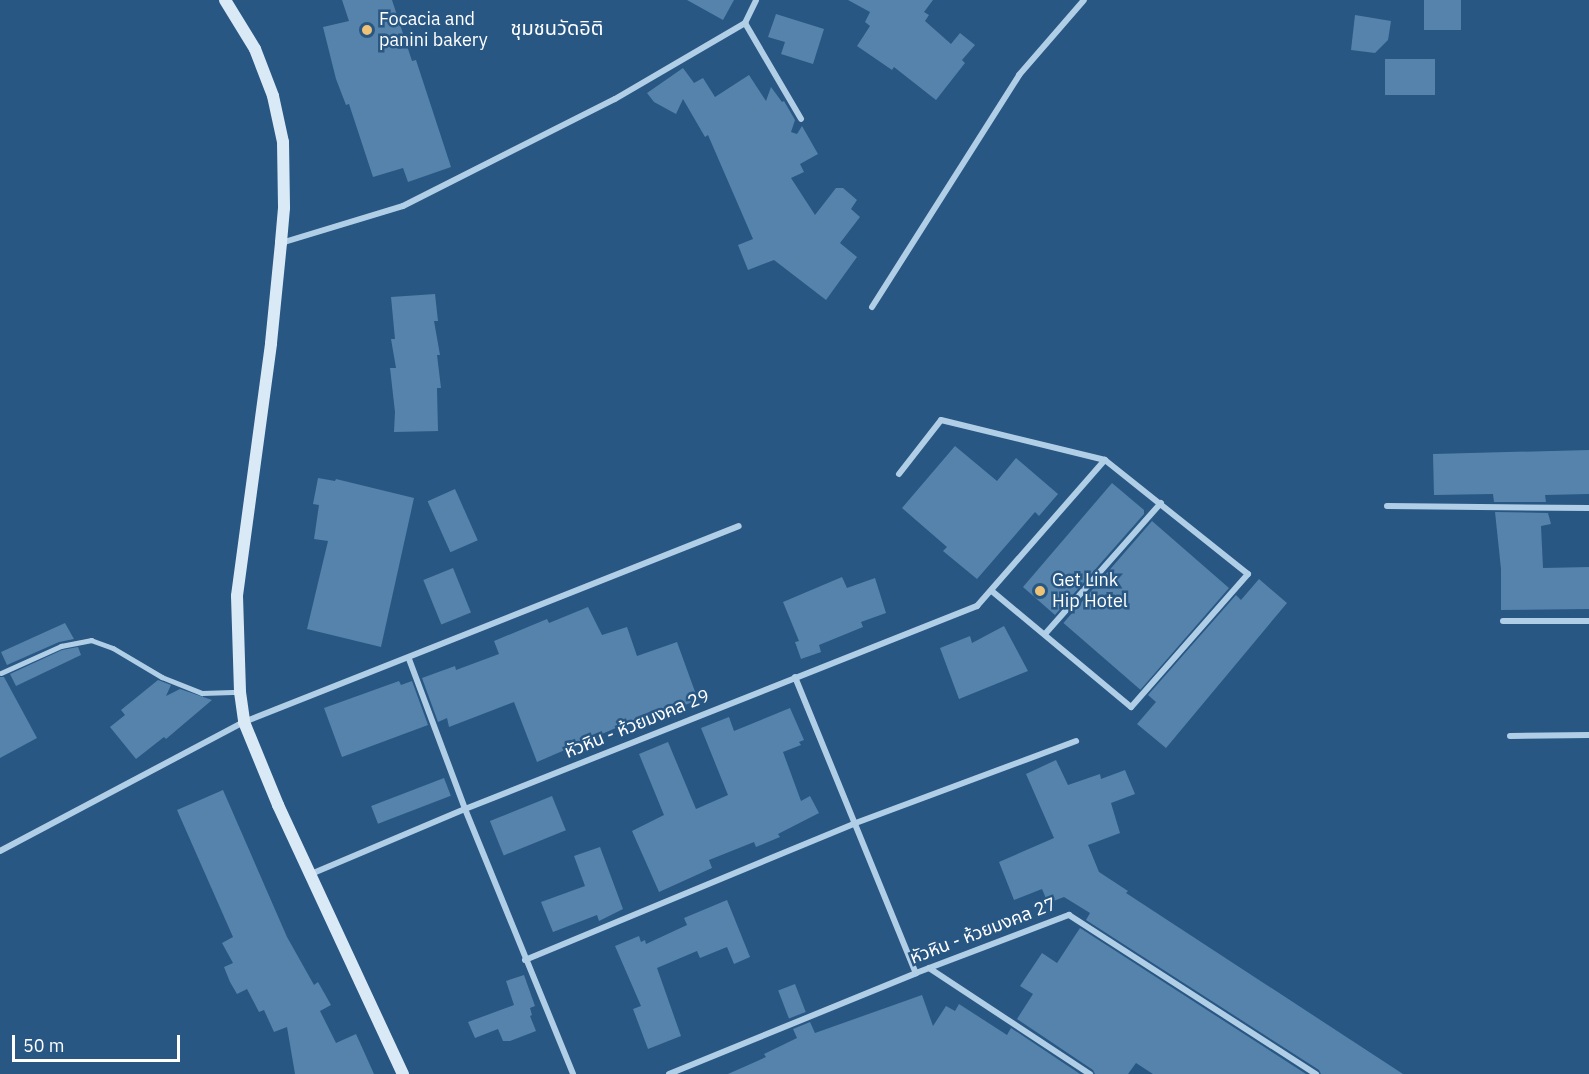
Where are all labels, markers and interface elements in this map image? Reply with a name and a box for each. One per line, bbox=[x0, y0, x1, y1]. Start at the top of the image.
place label: Focacia and panini bakery bbox=[379, 9, 488, 52]
district label: ชุมชนวัดอิติ bbox=[511, 15, 603, 39]
marker: Focacia and panini bakery bbox=[360, 23, 374, 37]
place label: Get Link Hip Hotel bbox=[1052, 570, 1128, 612]
marker: Get Link Hip Hotel bbox=[1033, 584, 1047, 598]
street label: หัวหิน - ห้วยมงคล 29 bbox=[561, 685, 713, 763]
street label: หัวหิน - ห้วยมงคล 27 bbox=[907, 893, 1059, 969]
scale bar bbox=[15, 1023, 183, 1061]
text: 50 m bbox=[23, 1034, 65, 1057]

